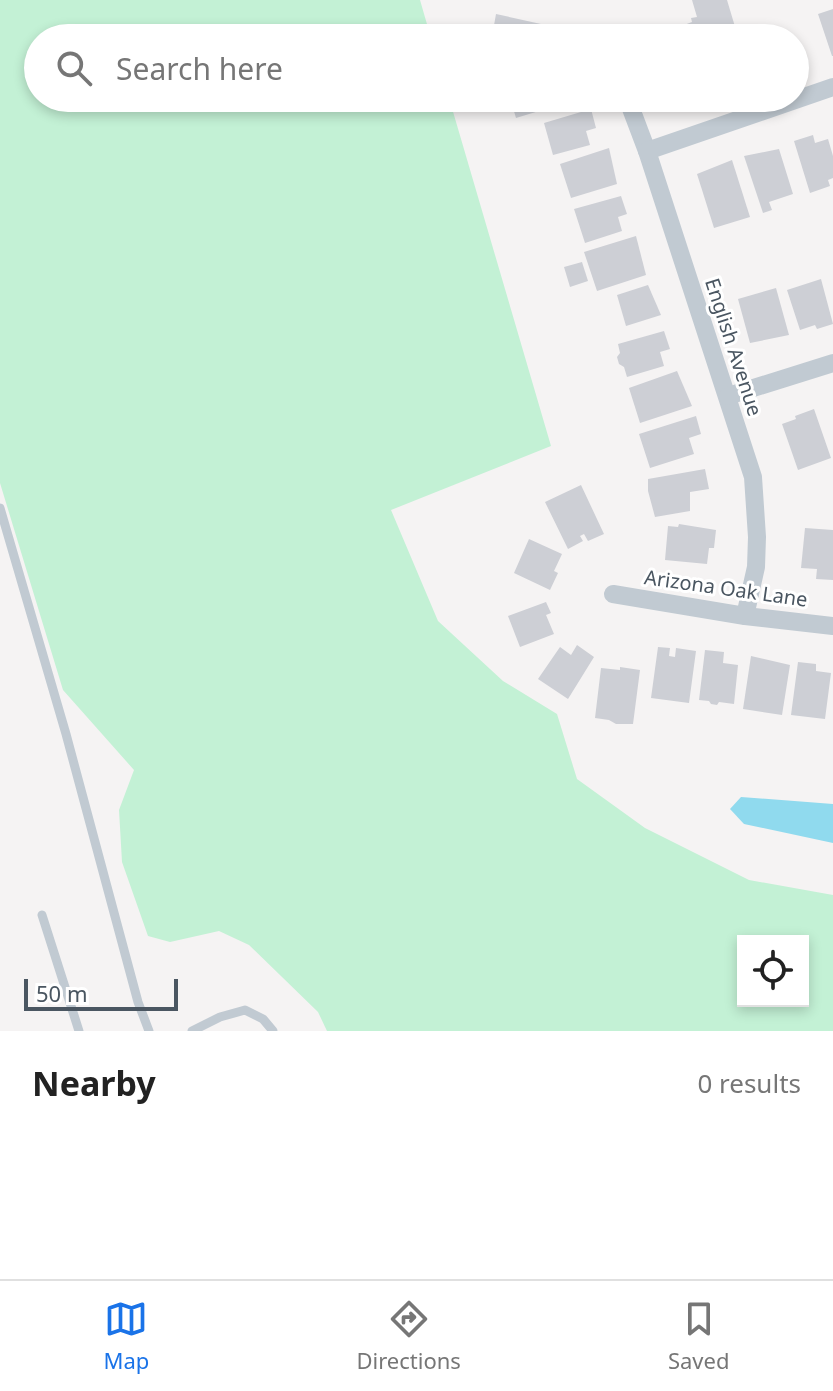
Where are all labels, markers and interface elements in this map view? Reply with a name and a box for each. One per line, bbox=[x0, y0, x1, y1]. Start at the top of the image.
search box bbox=[24, 24, 809, 112]
icon: search bbox=[52, 46, 96, 90]
text: Search here bbox=[116, 48, 283, 89]
street label: English Avenue bbox=[699, 275, 769, 419]
street label: Arizona Oak Lane bbox=[643, 563, 809, 613]
map controls bbox=[737, 935, 809, 1007]
button: locate bbox=[737, 935, 809, 1007]
scale bar bbox=[24, 975, 178, 1011]
text: 50 m bbox=[36, 978, 87, 1008]
text: Nearby bbox=[32, 1060, 156, 1106]
text: 0 results bbox=[697, 1065, 801, 1101]
tab: Map bbox=[104, 1297, 149, 1375]
tab: Directions bbox=[356, 1297, 461, 1375]
tab: Saved bbox=[668, 1297, 729, 1375]

